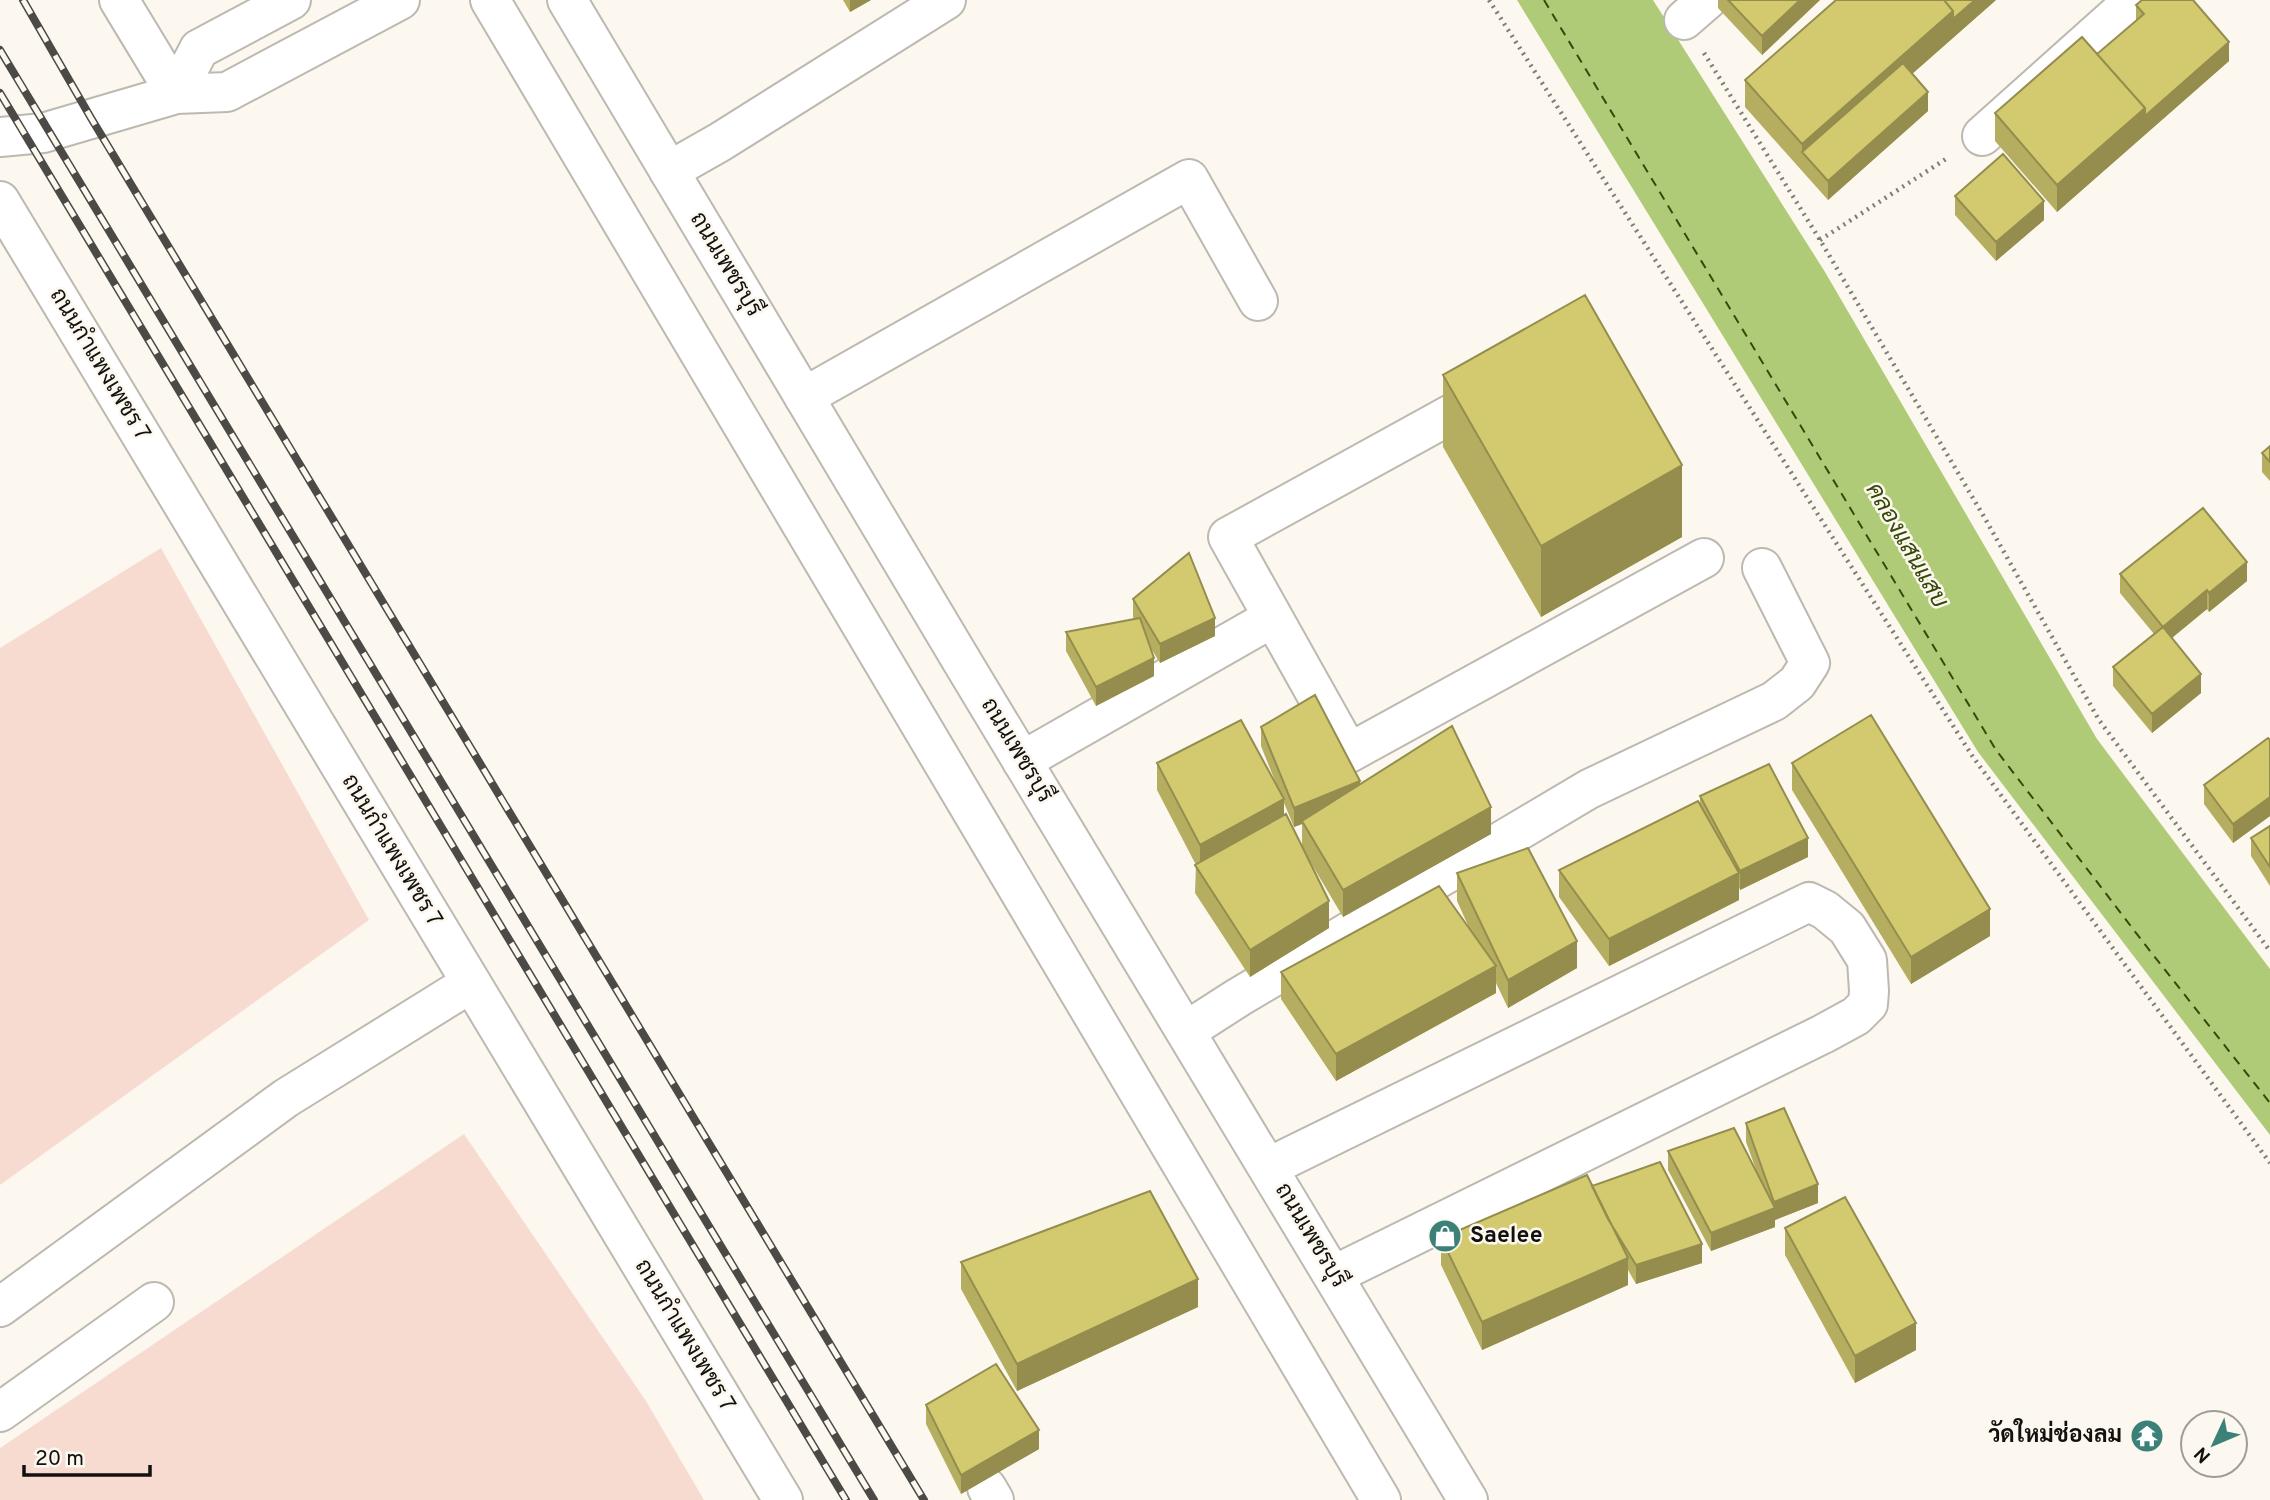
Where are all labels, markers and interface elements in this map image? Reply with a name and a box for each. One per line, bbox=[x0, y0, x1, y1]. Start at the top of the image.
street label: ถนนเพชรบุรี bbox=[682, 206, 770, 323]
street label: ถนนกำแพงเพชร 7 bbox=[42, 283, 158, 446]
water label: คลองแสนแสบ bbox=[1858, 478, 1954, 614]
street label: ถนนเพชรบุรี bbox=[973, 692, 1061, 809]
street label: ถนนกำแพงเพชร 7 bbox=[334, 769, 450, 932]
street label: ถนนเพชรบุรี bbox=[1267, 1177, 1355, 1294]
shop icon: Saelee bbox=[1426, 1217, 1464, 1255]
place label: Saelee bbox=[1470, 1222, 1543, 1251]
street label: ถนนกำแพงเพชร 7 bbox=[627, 1254, 743, 1417]
north arrow bbox=[2179, 1409, 2249, 1479]
temple icon: วัดใหม่ช่องลม bbox=[2128, 1417, 2166, 1455]
place label: วัดใหม่ช่องลม bbox=[1988, 1418, 2122, 1451]
scale bar bbox=[24, 1434, 150, 1478]
text: N bbox=[2190, 1441, 2217, 1468]
text: 20 m bbox=[35, 1446, 84, 1473]

